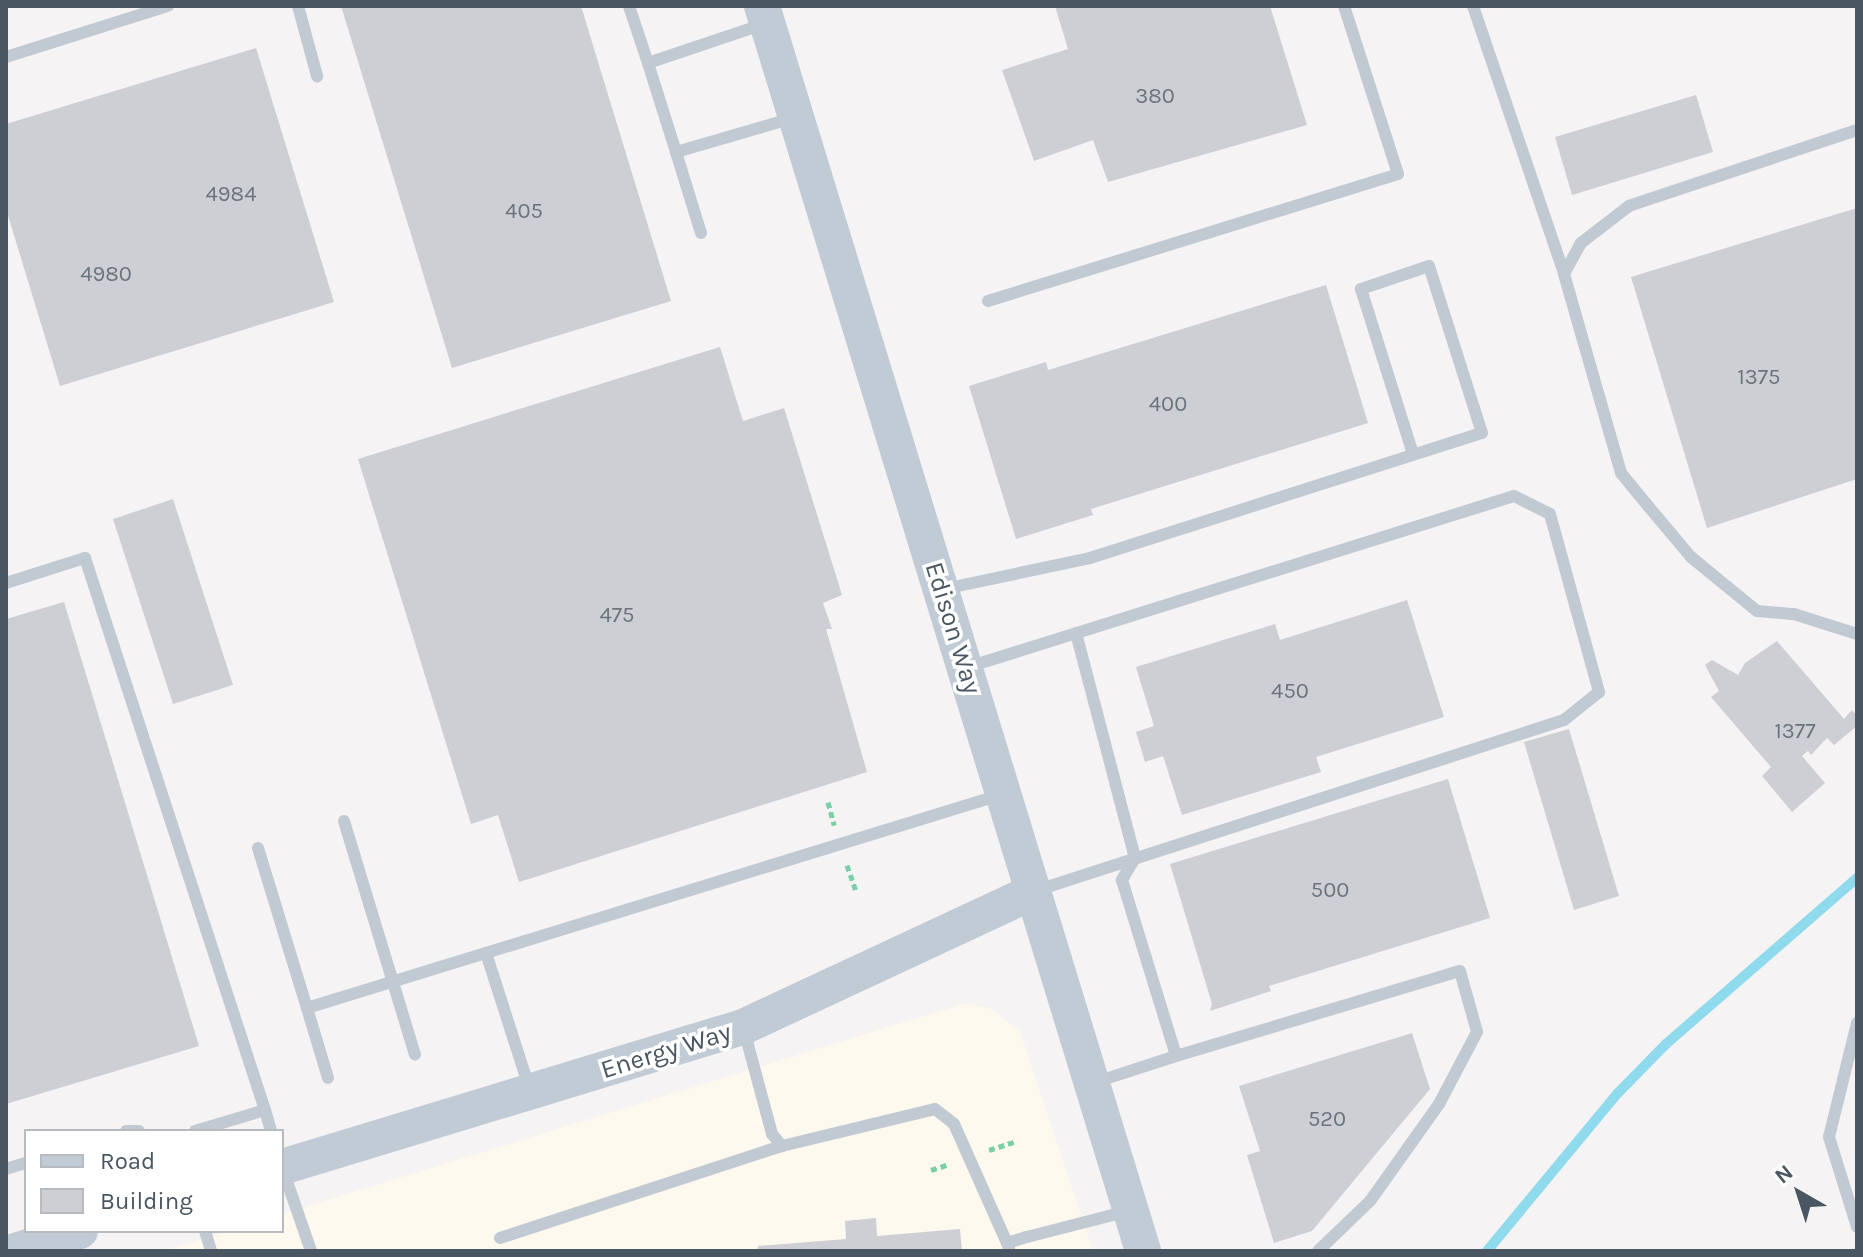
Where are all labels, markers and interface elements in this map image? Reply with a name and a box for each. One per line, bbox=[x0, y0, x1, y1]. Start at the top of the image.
house number: 380 bbox=[1135, 84, 1175, 110]
house number: 4984 bbox=[206, 182, 256, 208]
house number: 405 bbox=[505, 199, 543, 225]
house number: 4980 bbox=[80, 262, 132, 288]
house number: 1375 bbox=[1737, 365, 1781, 391]
house number: 400 bbox=[1149, 392, 1187, 418]
street label: Edison Way bbox=[918, 558, 988, 698]
house number: 475 bbox=[599, 603, 635, 629]
house number: 450 bbox=[1271, 679, 1309, 705]
house number: 1377 bbox=[1775, 719, 1815, 745]
house number: 500 bbox=[1311, 878, 1349, 904]
street label: Energy Way bbox=[597, 1016, 735, 1086]
house number: 520 bbox=[1308, 1107, 1346, 1133]
legend bbox=[24, 1129, 284, 1233]
text: Road bbox=[100, 1147, 155, 1175]
north arrow bbox=[1759, 1153, 1839, 1233]
text: N bbox=[1770, 1159, 1798, 1189]
text: Building bbox=[100, 1187, 193, 1215]

